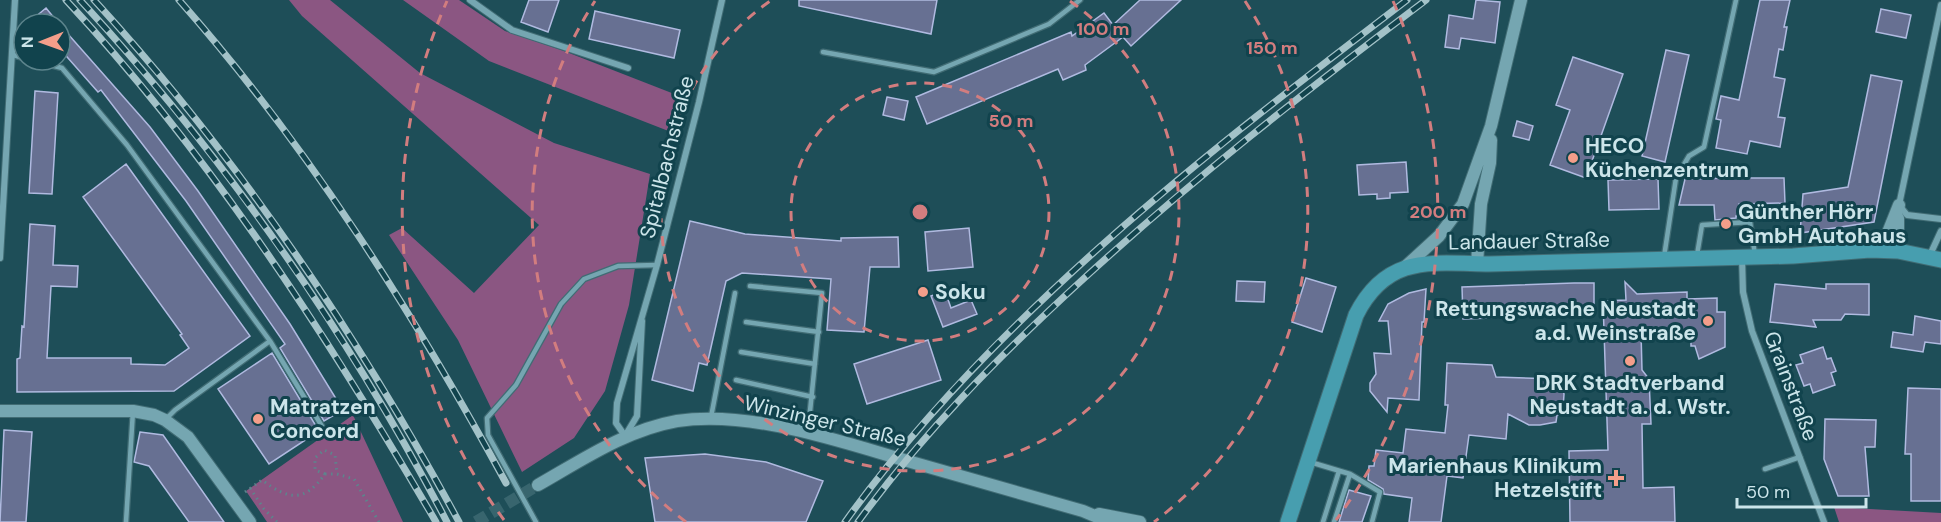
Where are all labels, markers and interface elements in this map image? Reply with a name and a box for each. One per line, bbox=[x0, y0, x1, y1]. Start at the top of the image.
north arrow bbox=[12, 12, 72, 72]
text: 100 m bbox=[1076, 17, 1130, 41]
text: N bbox=[17, 36, 38, 48]
text: 150 m bbox=[1246, 36, 1298, 60]
street label: Spitalbachstraße bbox=[633, 73, 701, 241]
text: 50 m bbox=[988, 109, 1034, 133]
place label: HECO Küchenzentrum bbox=[1585, 132, 1749, 184]
marker: HECO Küchenzentrum bbox=[1566, 151, 1580, 165]
place label: Günther Hörr GmbH Autohaus bbox=[1738, 198, 1906, 250]
text: 200 m bbox=[1410, 200, 1466, 224]
centre of rings bbox=[910, 202, 930, 222]
marker: Günther Hörr GmbH Autohaus bbox=[1719, 217, 1733, 231]
street label: Landauer Straße bbox=[1448, 226, 1610, 256]
place label: Soku bbox=[935, 278, 986, 306]
marker: Soku bbox=[916, 285, 930, 299]
place label: Rettungswache Neustadt a.d. Weinstraße bbox=[1435, 295, 1696, 347]
marker: Rettungswache Neustadt a.d. Weinstraße bbox=[1701, 314, 1715, 328]
street label: Grainstraße bbox=[1757, 327, 1825, 445]
marker: DRK Stadtverband Neustadt a. d. Wstr. bbox=[1623, 354, 1637, 368]
place label: DRK Stadtverband Neustadt a. d. Wstr. bbox=[1529, 369, 1731, 421]
street label: Winzinger Straße bbox=[741, 389, 909, 453]
place label: Matratzen Concord bbox=[270, 393, 376, 445]
marker: Matratzen Concord bbox=[251, 412, 265, 426]
place label: Marienhaus Klinikum Hetzelstift bbox=[1388, 452, 1602, 504]
marker: Marienhaus Klinikum Hetzelstift bbox=[1607, 469, 1625, 487]
scale bar bbox=[1737, 471, 1866, 509]
text: 50 m bbox=[1746, 480, 1790, 504]

